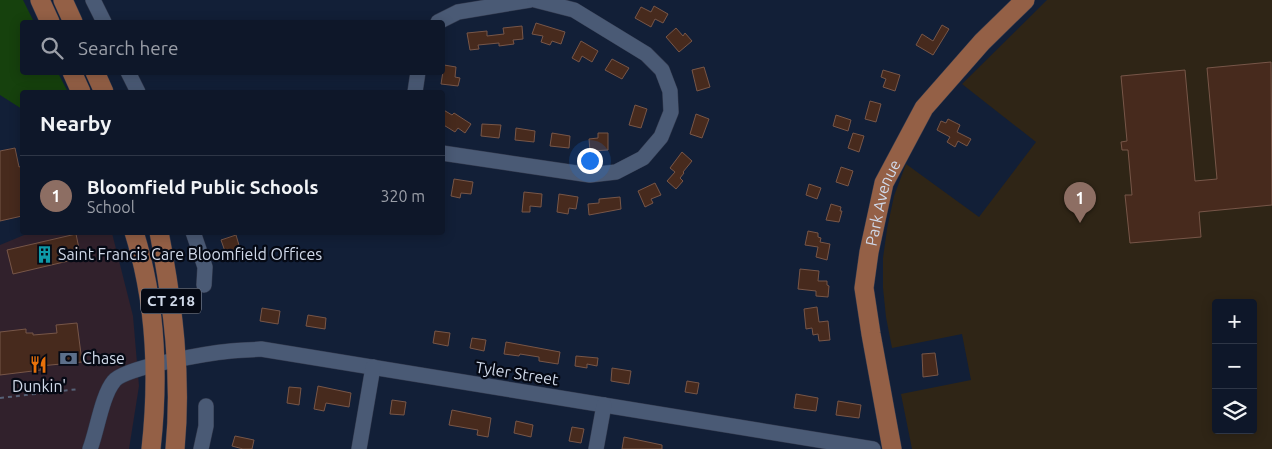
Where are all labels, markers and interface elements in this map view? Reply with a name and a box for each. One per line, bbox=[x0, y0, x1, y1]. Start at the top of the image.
search box bbox=[20, 20, 445, 75]
icon: search bbox=[38, 34, 66, 62]
text: Search here bbox=[78, 37, 178, 59]
text: Nearby bbox=[40, 111, 111, 135]
your location bbox=[577, 148, 603, 174]
street label: Park Avenue bbox=[862, 156, 904, 248]
text: Bloomfield Public Schools bbox=[87, 176, 318, 198]
pin: 1 bbox=[1064, 182, 1096, 223]
text: 1 bbox=[51, 187, 61, 205]
text: 320 m bbox=[380, 187, 425, 205]
text: School bbox=[87, 198, 135, 216]
building icon: Saint Francis Care Bloomfield Offices bbox=[34, 244, 54, 264]
place label: Saint Francis Care Bloomfield Offices bbox=[58, 245, 322, 263]
road number: CT 218 bbox=[141, 288, 201, 314]
map controls bbox=[1212, 299, 1257, 434]
button: + bbox=[1212, 299, 1257, 344]
button: − bbox=[1212, 344, 1257, 389]
bank icon: Chase bbox=[58, 348, 78, 368]
place label: Chase bbox=[82, 349, 125, 367]
restaurant icon: Dunkin' bbox=[29, 354, 49, 374]
street label: Tyler Street bbox=[474, 358, 560, 389]
place label: Dunkin' bbox=[12, 377, 66, 395]
button: layers bbox=[1212, 389, 1257, 434]

